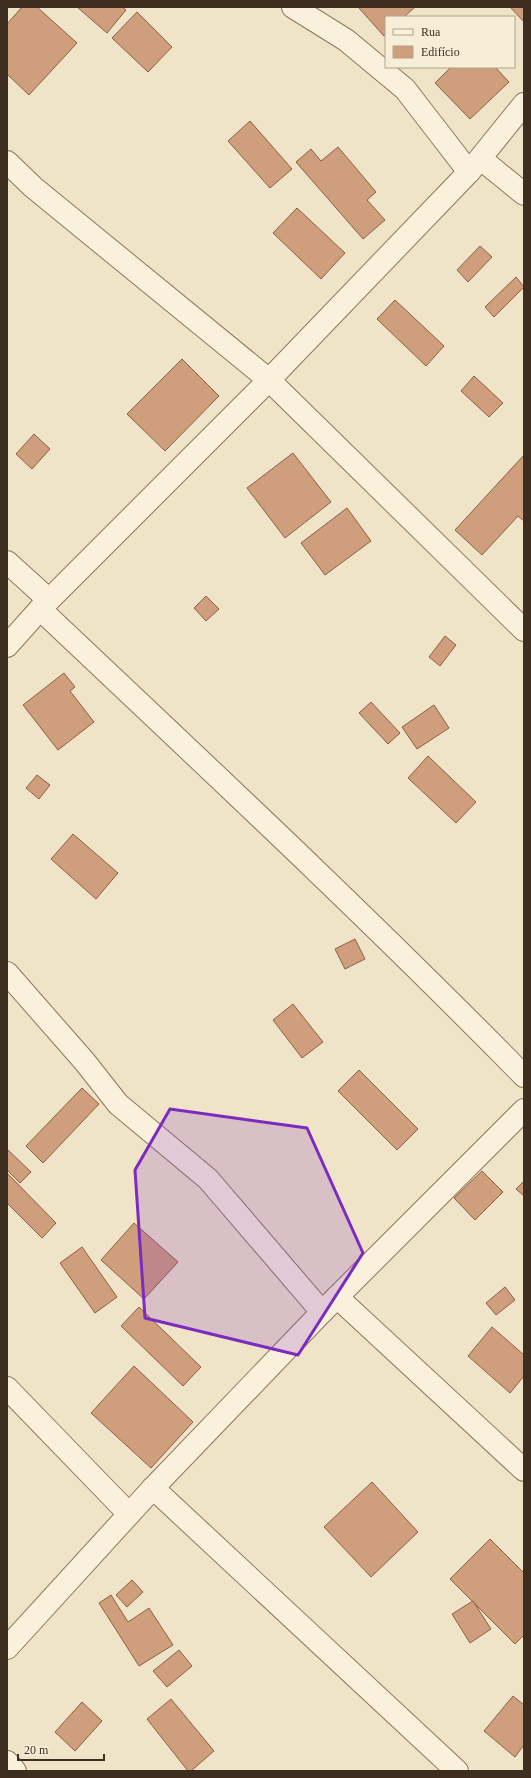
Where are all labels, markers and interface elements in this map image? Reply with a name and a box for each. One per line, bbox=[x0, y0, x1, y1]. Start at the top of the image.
legend bbox=[385, 16, 515, 68]
text: Rua bbox=[421, 25, 441, 39]
text: Edifício bbox=[421, 45, 460, 59]
scale bar bbox=[18, 1736, 104, 1762]
text: 20 m bbox=[24, 1743, 49, 1757]

